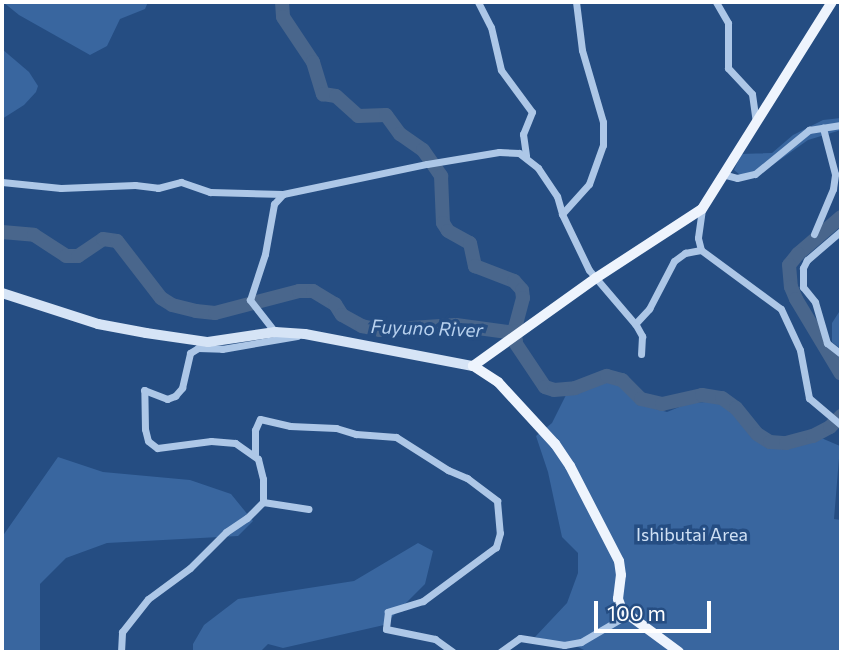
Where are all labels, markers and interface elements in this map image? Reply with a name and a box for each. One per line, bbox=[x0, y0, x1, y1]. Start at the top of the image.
water label: Fuyuno River bbox=[370, 315, 484, 341]
park label: Ishibutai Area bbox=[636, 523, 748, 545]
scale bar bbox=[598, 588, 715, 632]
text: 100 m bbox=[607, 600, 666, 625]

